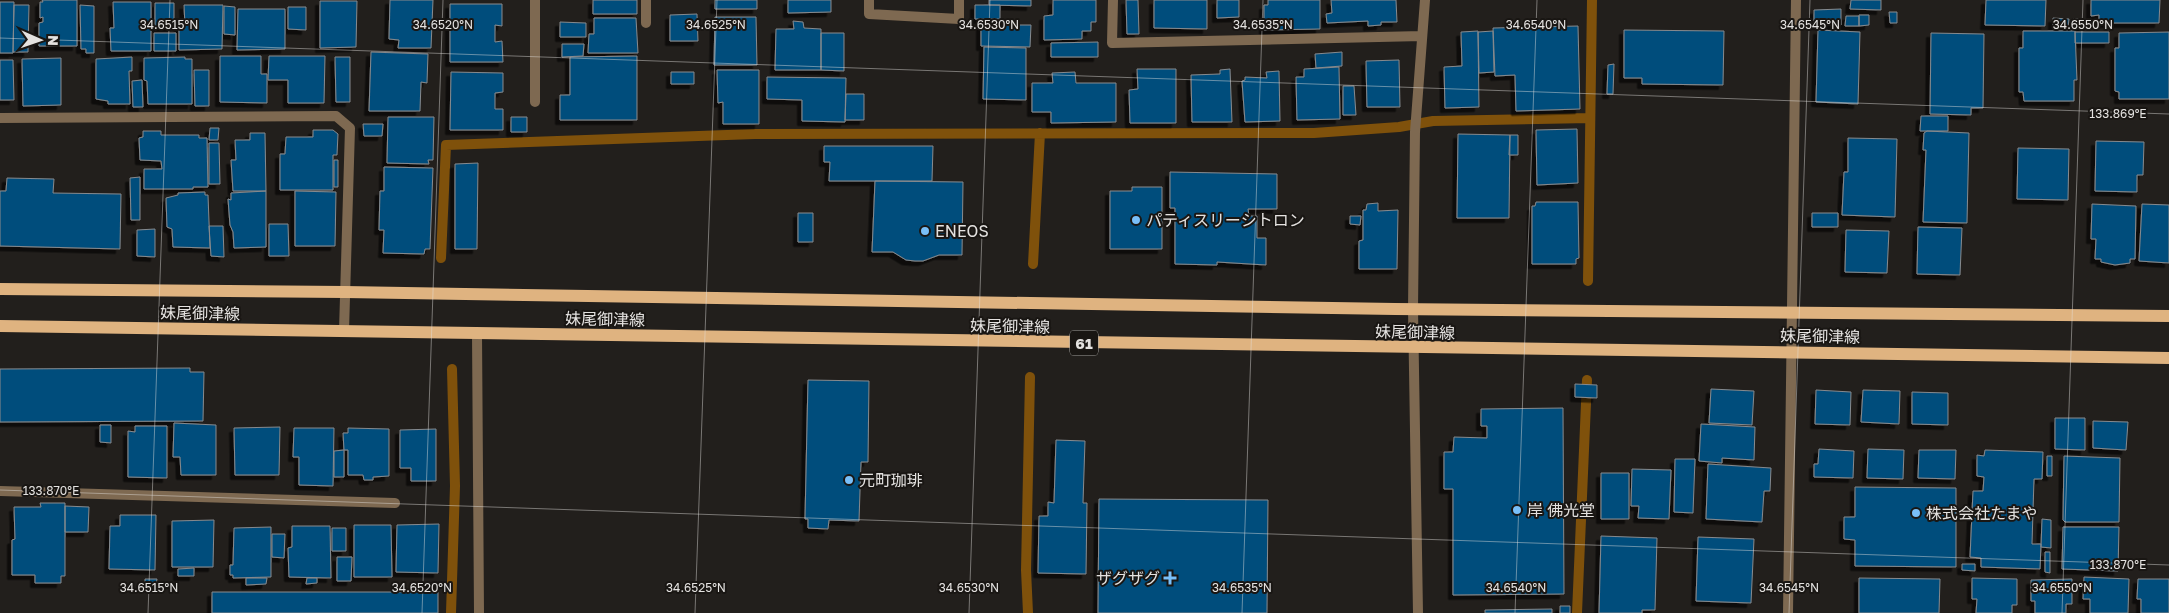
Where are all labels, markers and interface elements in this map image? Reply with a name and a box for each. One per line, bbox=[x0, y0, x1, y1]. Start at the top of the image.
north arrow bbox=[15, 15, 65, 65]
text: 34.6515°N bbox=[140, 17, 198, 32]
text: 34.6520°N bbox=[413, 17, 473, 32]
text: 34.6525°N bbox=[686, 17, 746, 32]
text: 34.6530°N bbox=[959, 17, 1019, 32]
text: 34.6535°N bbox=[1233, 17, 1293, 32]
text: 34.6540°N bbox=[1506, 17, 1566, 32]
text: 34.6545°N bbox=[1780, 17, 1840, 32]
text: 34.6550°N bbox=[2053, 17, 2113, 32]
text: N bbox=[45, 35, 62, 46]
text: 133.869°E bbox=[2089, 106, 2147, 121]
place label: パティスリーシトロン bbox=[1146, 210, 1305, 230]
marker: パティスリーシトロン bbox=[1130, 214, 1142, 226]
place label: ENEOS bbox=[935, 221, 989, 241]
marker: ENEOS bbox=[919, 225, 931, 237]
street label: 妹尾御津線 bbox=[160, 302, 240, 324]
street label: 妹尾御津線 bbox=[565, 308, 645, 330]
street label: 妹尾御津線 bbox=[970, 315, 1050, 337]
street label: 妹尾御津線 bbox=[1375, 321, 1455, 343]
street label: 妹尾御津線 bbox=[1780, 325, 1860, 347]
road number: 61 bbox=[1070, 330, 1098, 356]
place label: 元町珈琲 bbox=[859, 470, 923, 490]
marker: 元町珈琲 bbox=[843, 474, 855, 486]
text: 133.870°E bbox=[23, 483, 79, 498]
place label: 岸 佛光堂 bbox=[1527, 500, 1595, 520]
place label: 株式会社たまや bbox=[1926, 503, 2038, 523]
marker: 岸 佛光堂 bbox=[1511, 504, 1523, 516]
marker: 株式会社たまや bbox=[1910, 507, 1922, 519]
text: 133.870°E bbox=[2090, 557, 2146, 572]
place label: ザグザグ bbox=[1096, 568, 1160, 588]
marker: ザグザグ bbox=[1164, 572, 1176, 584]
text: 34.6515°N bbox=[120, 580, 178, 595]
text: 34.6520°N bbox=[392, 580, 452, 595]
text: 34.6525°N bbox=[666, 580, 726, 595]
text: 34.6530°N bbox=[939, 580, 999, 595]
text: 34.6535°N bbox=[1212, 580, 1272, 595]
text: 34.6540°N bbox=[1486, 580, 1546, 595]
text: 34.6545°N bbox=[1759, 580, 1819, 595]
text: 34.6550°N bbox=[2032, 580, 2092, 595]

